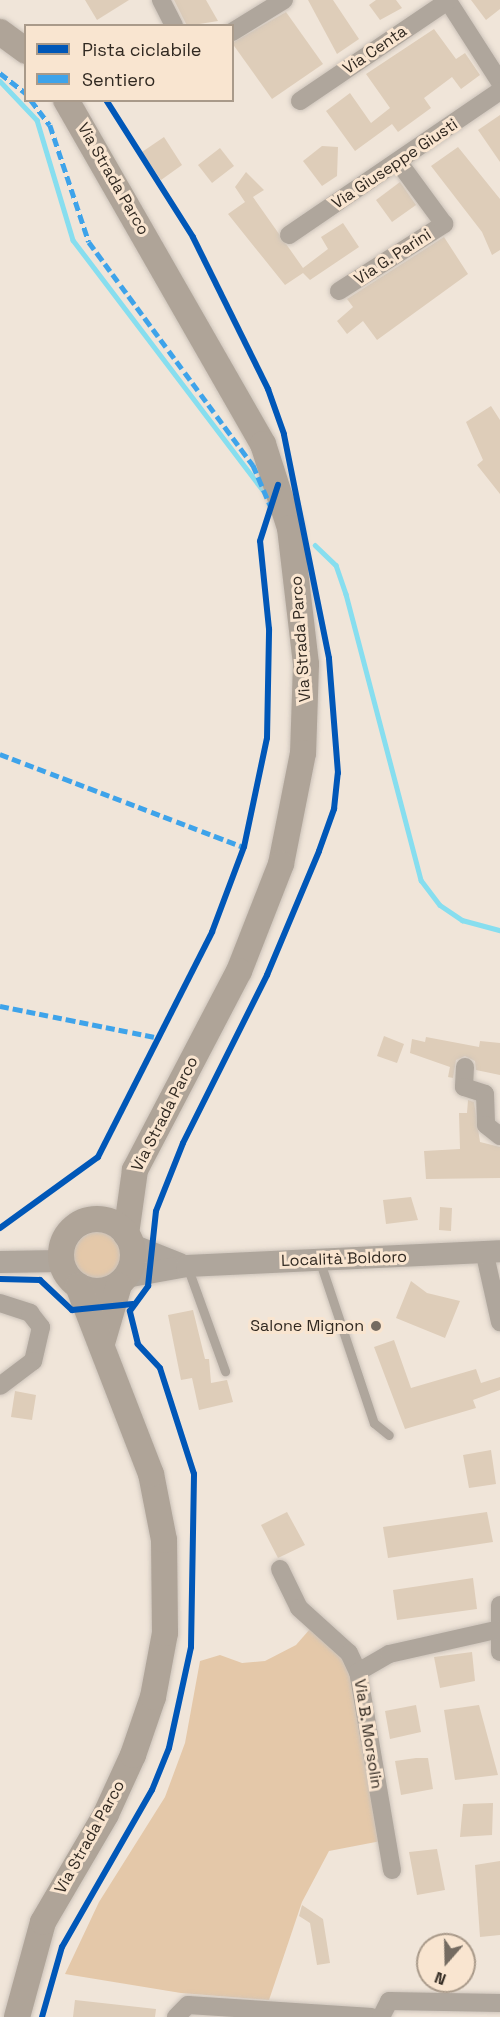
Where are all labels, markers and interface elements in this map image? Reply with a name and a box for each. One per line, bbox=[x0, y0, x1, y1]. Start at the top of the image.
street label: Via Centa bbox=[339, 22, 411, 78]
legend bbox=[24, 24, 234, 102]
text: Pista ciclabile bbox=[82, 38, 201, 61]
text: Sentiero bbox=[82, 68, 155, 91]
street label: Via Giuseppe Giusti bbox=[329, 115, 461, 213]
street label: Via Strada Parco bbox=[73, 119, 153, 239]
street label: Via G. Parini bbox=[351, 225, 435, 289]
street label: Via Strada Parco bbox=[287, 575, 315, 703]
street label: Via Strada Parco bbox=[128, 1053, 202, 1175]
street label: Località Boldoro bbox=[281, 1247, 407, 1271]
place label: Salone Mignon bbox=[250, 1316, 364, 1336]
marker: Salone Mignon bbox=[369, 1319, 383, 1333]
street label: Via B. Morsolin bbox=[350, 1677, 386, 1791]
street label: Via Strada Parco bbox=[51, 1777, 129, 1897]
north arrow bbox=[416, 1933, 476, 1993]
text: N bbox=[432, 1967, 449, 1990]

